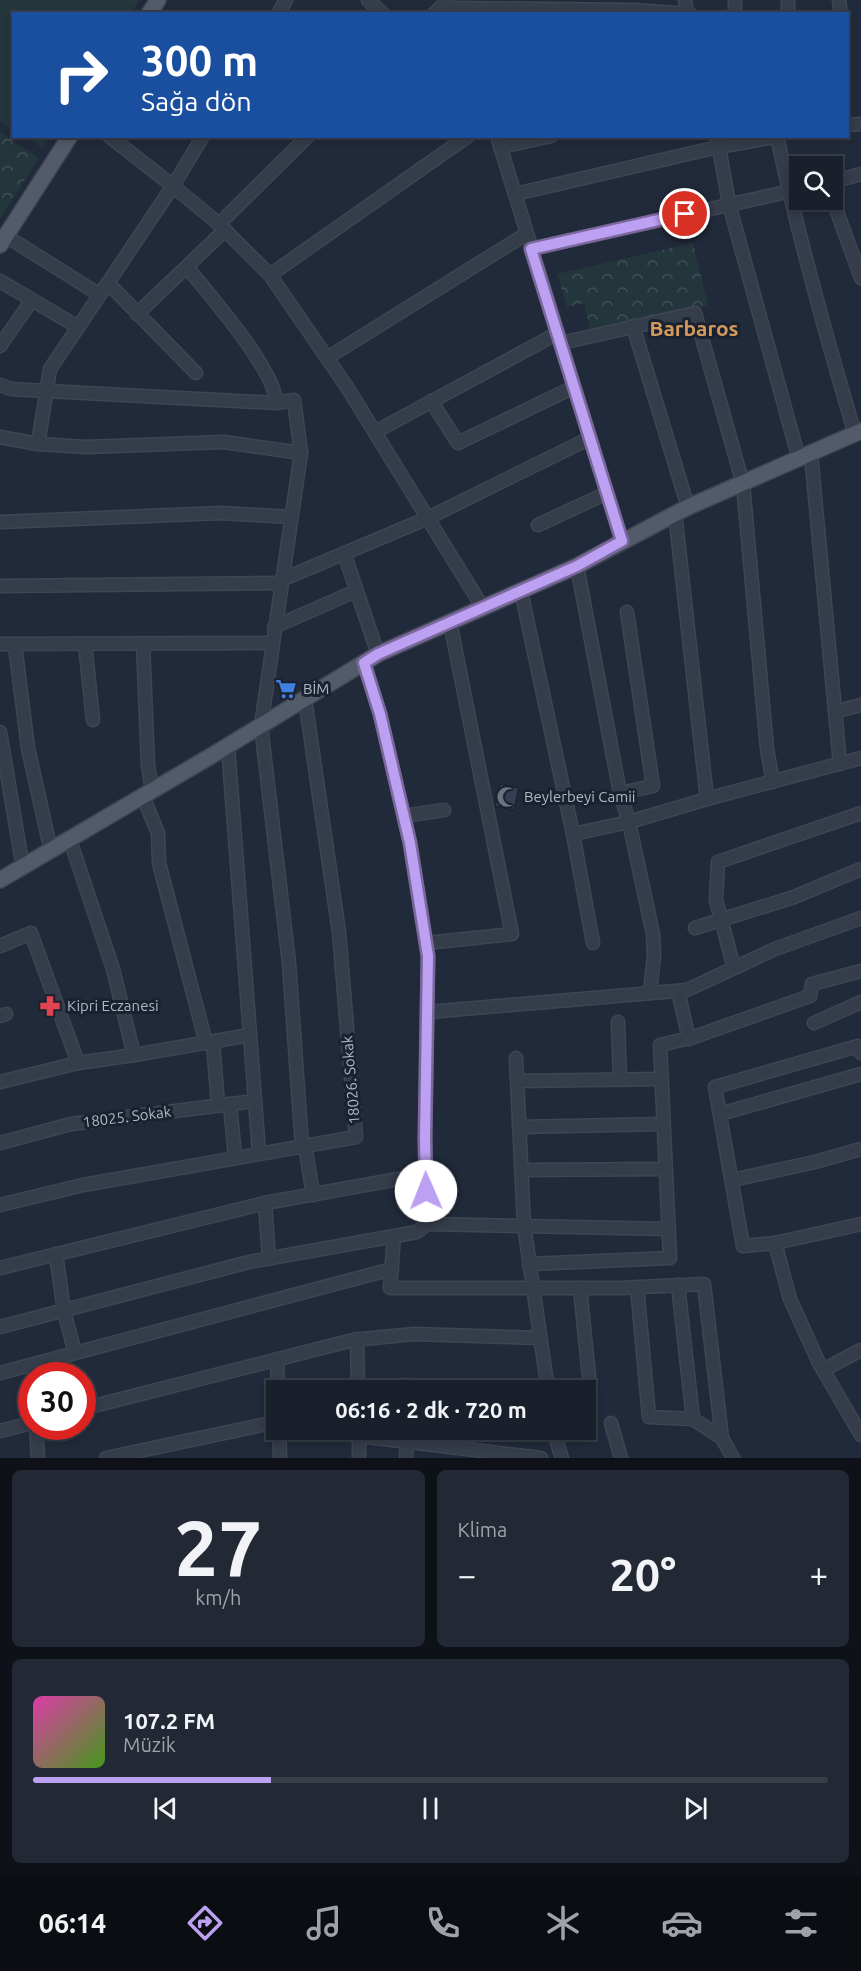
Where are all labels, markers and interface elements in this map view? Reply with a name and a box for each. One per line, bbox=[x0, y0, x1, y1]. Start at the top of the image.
icon: right bbox=[42, 36, 120, 114]
text: 300 m bbox=[141, 37, 258, 84]
text: Sağa dön bbox=[141, 86, 252, 116]
map controls bbox=[789, 156, 843, 210]
button: search bbox=[789, 156, 843, 210]
pin bbox=[659, 188, 710, 239]
icon: arrive bbox=[668, 197, 701, 230]
district label: Barbaros bbox=[650, 316, 739, 340]
supermarket icon: BİM bbox=[274, 677, 298, 701]
place label: BİM bbox=[303, 680, 329, 697]
mosque icon: Beylerbeyi Camii bbox=[495, 785, 519, 809]
place label: Beylerbeyi Camii bbox=[524, 788, 635, 805]
pharmacy icon: Kipri Eczanesi bbox=[38, 994, 62, 1018]
place label: Kipri Eczanesi bbox=[67, 997, 159, 1014]
street label: 18026. Sokak bbox=[338, 1035, 363, 1125]
street label: 18025. Sokak bbox=[82, 1103, 173, 1130]
position arrow bbox=[394, 1159, 458, 1223]
speed limit sign: 30 bbox=[18, 1362, 96, 1440]
text: 06:16 · 2 dk · 720 m bbox=[335, 1397, 527, 1422]
text: 27 bbox=[174, 1503, 262, 1591]
text: Klima bbox=[458, 1518, 507, 1541]
text: 20° bbox=[609, 1549, 676, 1600]
text: − bbox=[458, 1556, 476, 1593]
text: + bbox=[809, 1556, 828, 1593]
text: km/h bbox=[195, 1586, 241, 1609]
text: 107.2 FM bbox=[123, 1708, 215, 1733]
text: Müzik bbox=[123, 1733, 176, 1756]
icon: previous bbox=[149, 1792, 182, 1825]
icon: pause bbox=[414, 1792, 447, 1825]
icon: next bbox=[679, 1792, 712, 1825]
icon: directions bbox=[184, 1902, 226, 1944]
icon: music bbox=[303, 1902, 345, 1944]
icon: phone bbox=[422, 1902, 464, 1944]
icon: climate bbox=[542, 1902, 584, 1944]
icon: car bbox=[661, 1902, 703, 1944]
icon: filters bbox=[780, 1902, 822, 1944]
text: 06:14 bbox=[39, 1908, 106, 1938]

